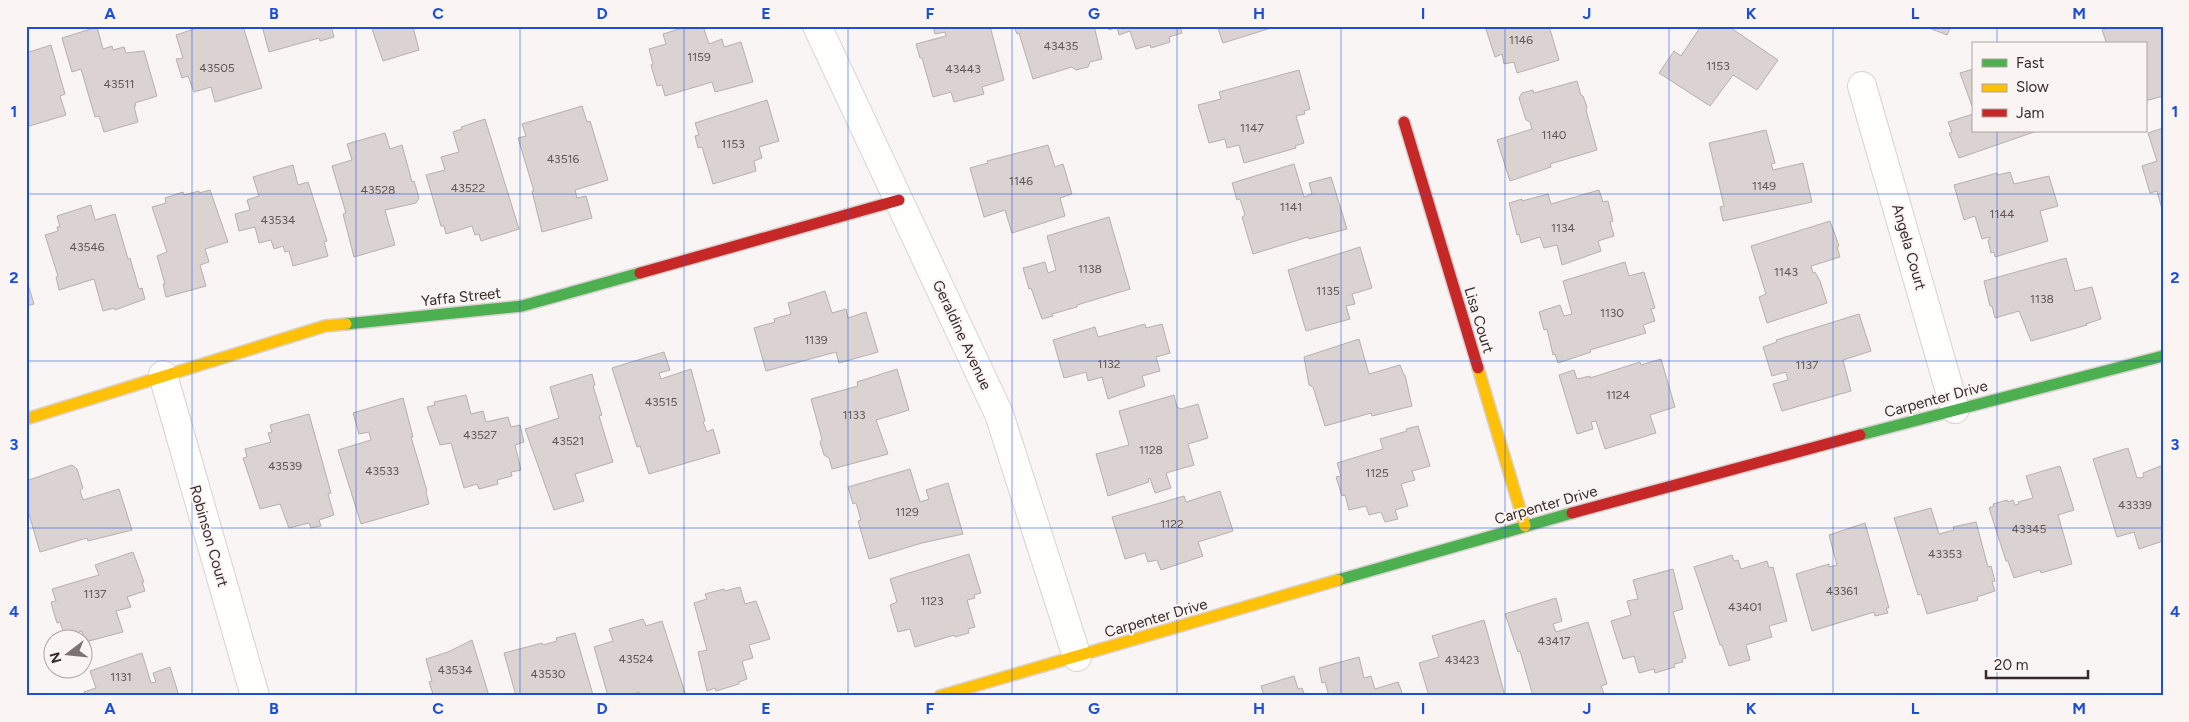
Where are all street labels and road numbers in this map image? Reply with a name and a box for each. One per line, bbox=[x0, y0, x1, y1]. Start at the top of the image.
street label: Angela Court bbox=[1888, 202, 1930, 292]
street label: Geraldine Avenue bbox=[929, 277, 995, 393]
street label: Yaffa Street bbox=[420, 284, 502, 310]
street label: Lisa Court bbox=[1460, 285, 1498, 356]
street label: Carpenter Drive bbox=[1882, 377, 1990, 421]
street label: Carpenter Drive bbox=[1492, 482, 1600, 528]
street label: Robinson Court bbox=[186, 483, 232, 589]
street label: Carpenter Drive bbox=[1102, 595, 1210, 641]

